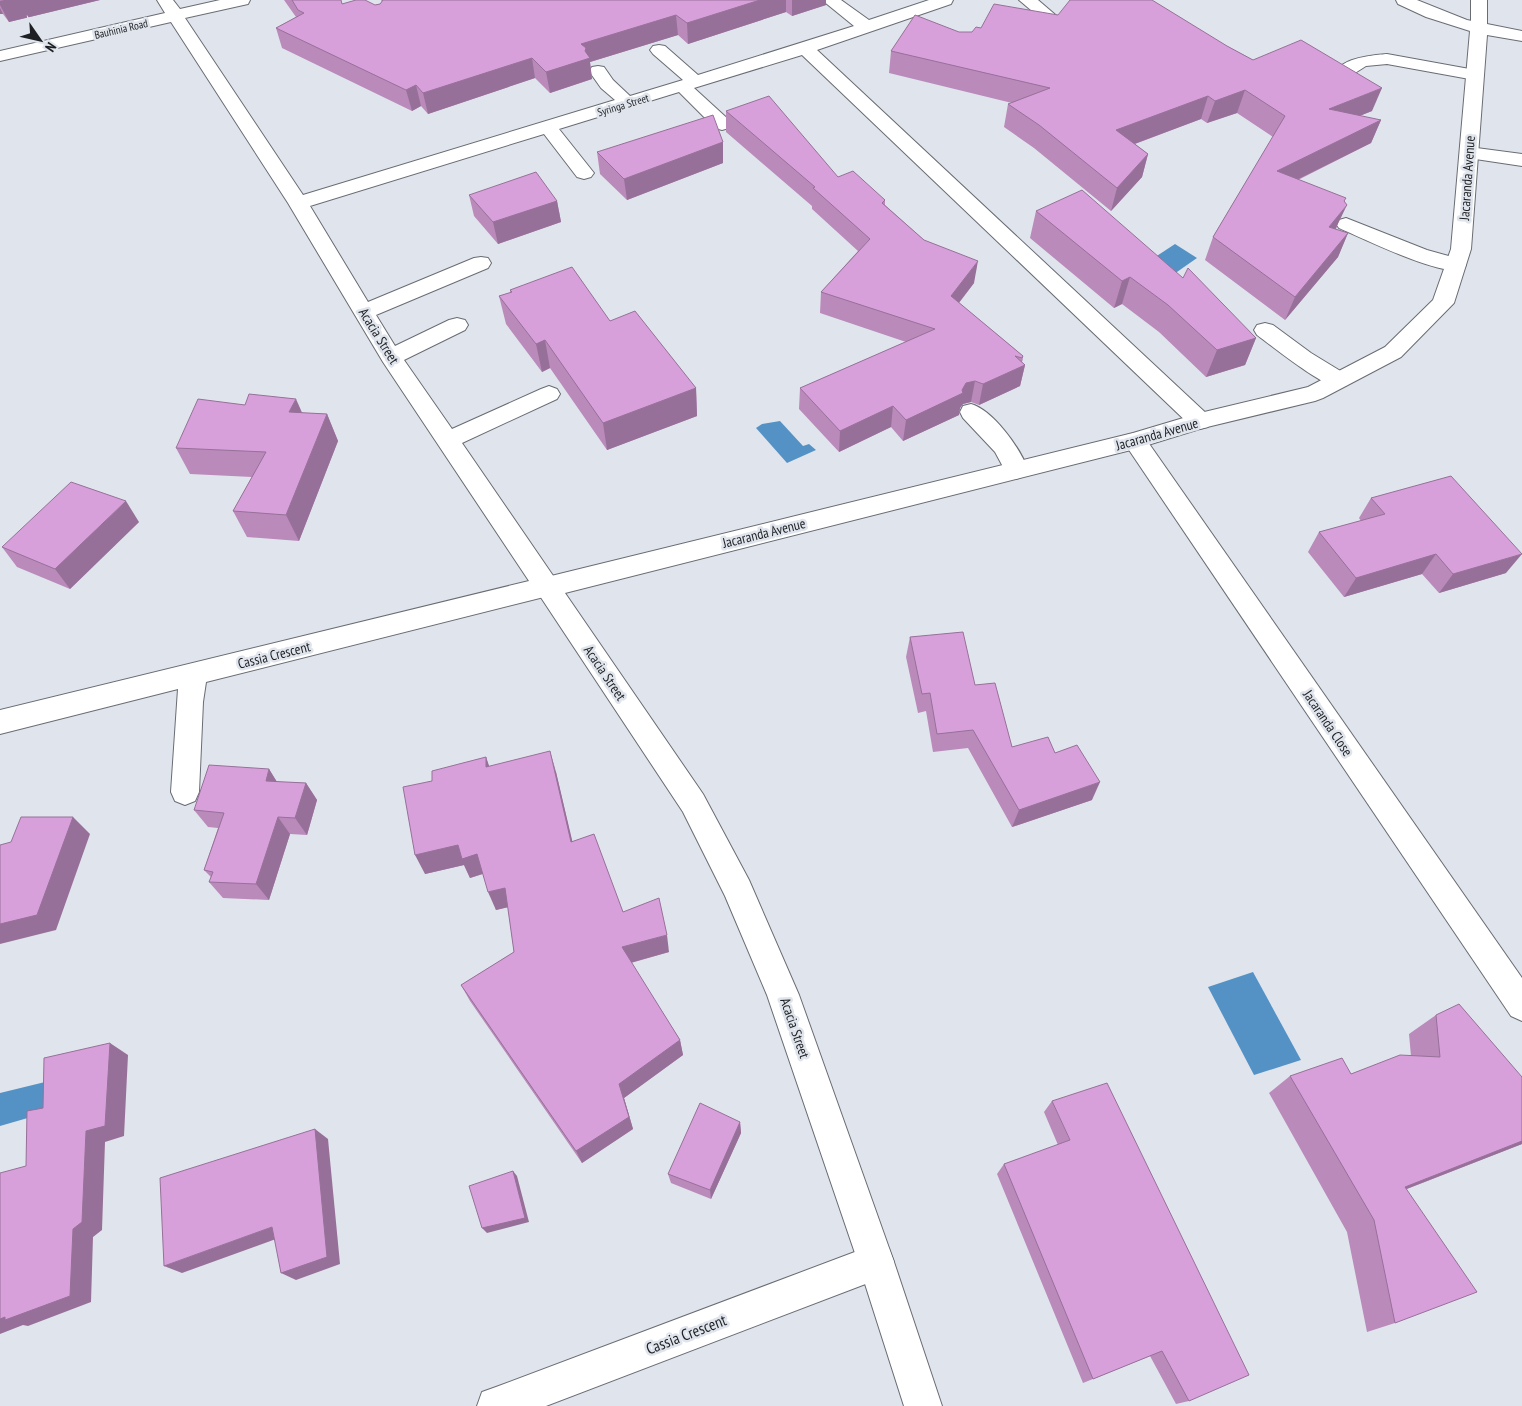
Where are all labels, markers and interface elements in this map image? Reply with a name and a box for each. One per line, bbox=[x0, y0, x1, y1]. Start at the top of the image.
north arrow bbox=[15, 15, 65, 65]
street label: Bauhinia Road bbox=[93, 16, 149, 42]
text: N bbox=[41, 39, 60, 55]
street label: Syringa Street bbox=[595, 91, 651, 119]
street label: Jacaranda Avenue bbox=[1455, 135, 1479, 222]
street label: Acacia Street bbox=[355, 305, 403, 367]
street label: Jacaranda Avenue bbox=[1113, 414, 1200, 455]
street label: Jacaranda Avenue bbox=[720, 514, 808, 552]
street label: Cassia Crescent bbox=[236, 637, 312, 673]
street label: Acacia Street bbox=[580, 642, 630, 704]
street label: Jacaranda Close bbox=[1299, 686, 1357, 760]
street label: Acacia Street bbox=[776, 995, 814, 1061]
street label: Cassia Crescent bbox=[643, 1309, 730, 1358]

